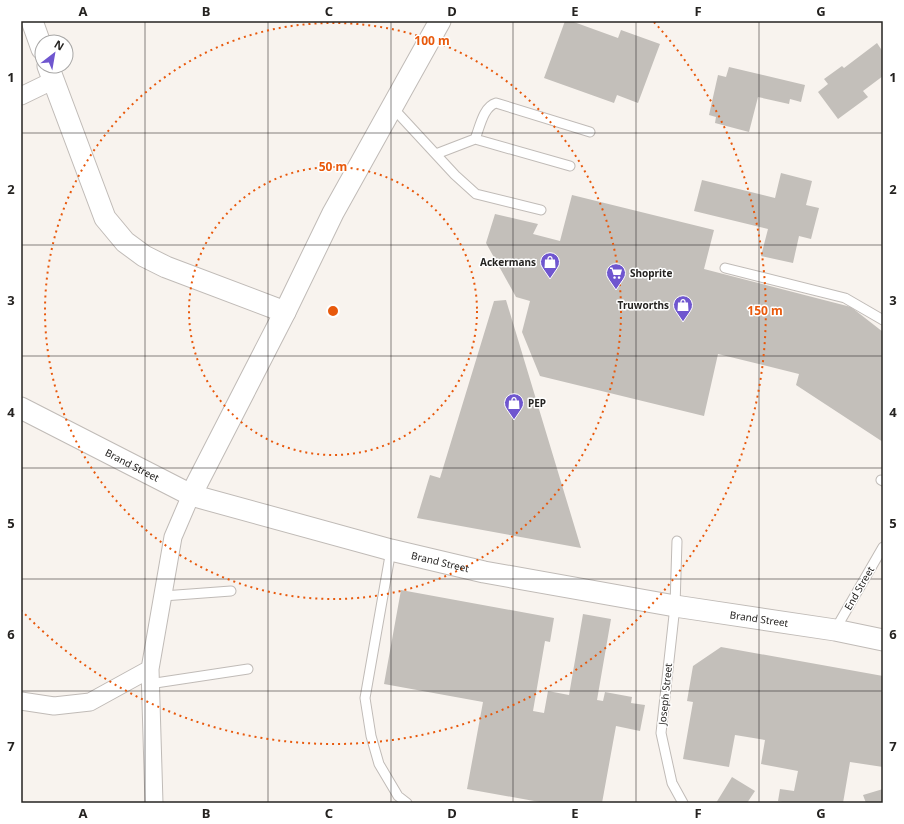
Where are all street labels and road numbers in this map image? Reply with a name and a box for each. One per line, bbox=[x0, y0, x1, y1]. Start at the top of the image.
street label: Brand Street bbox=[103, 445, 162, 485]
street label: Brand Street bbox=[410, 548, 471, 575]
street label: End Street bbox=[841, 563, 877, 612]
street label: Brand Street bbox=[729, 607, 790, 630]
street label: Joseph Street bbox=[655, 662, 675, 727]

